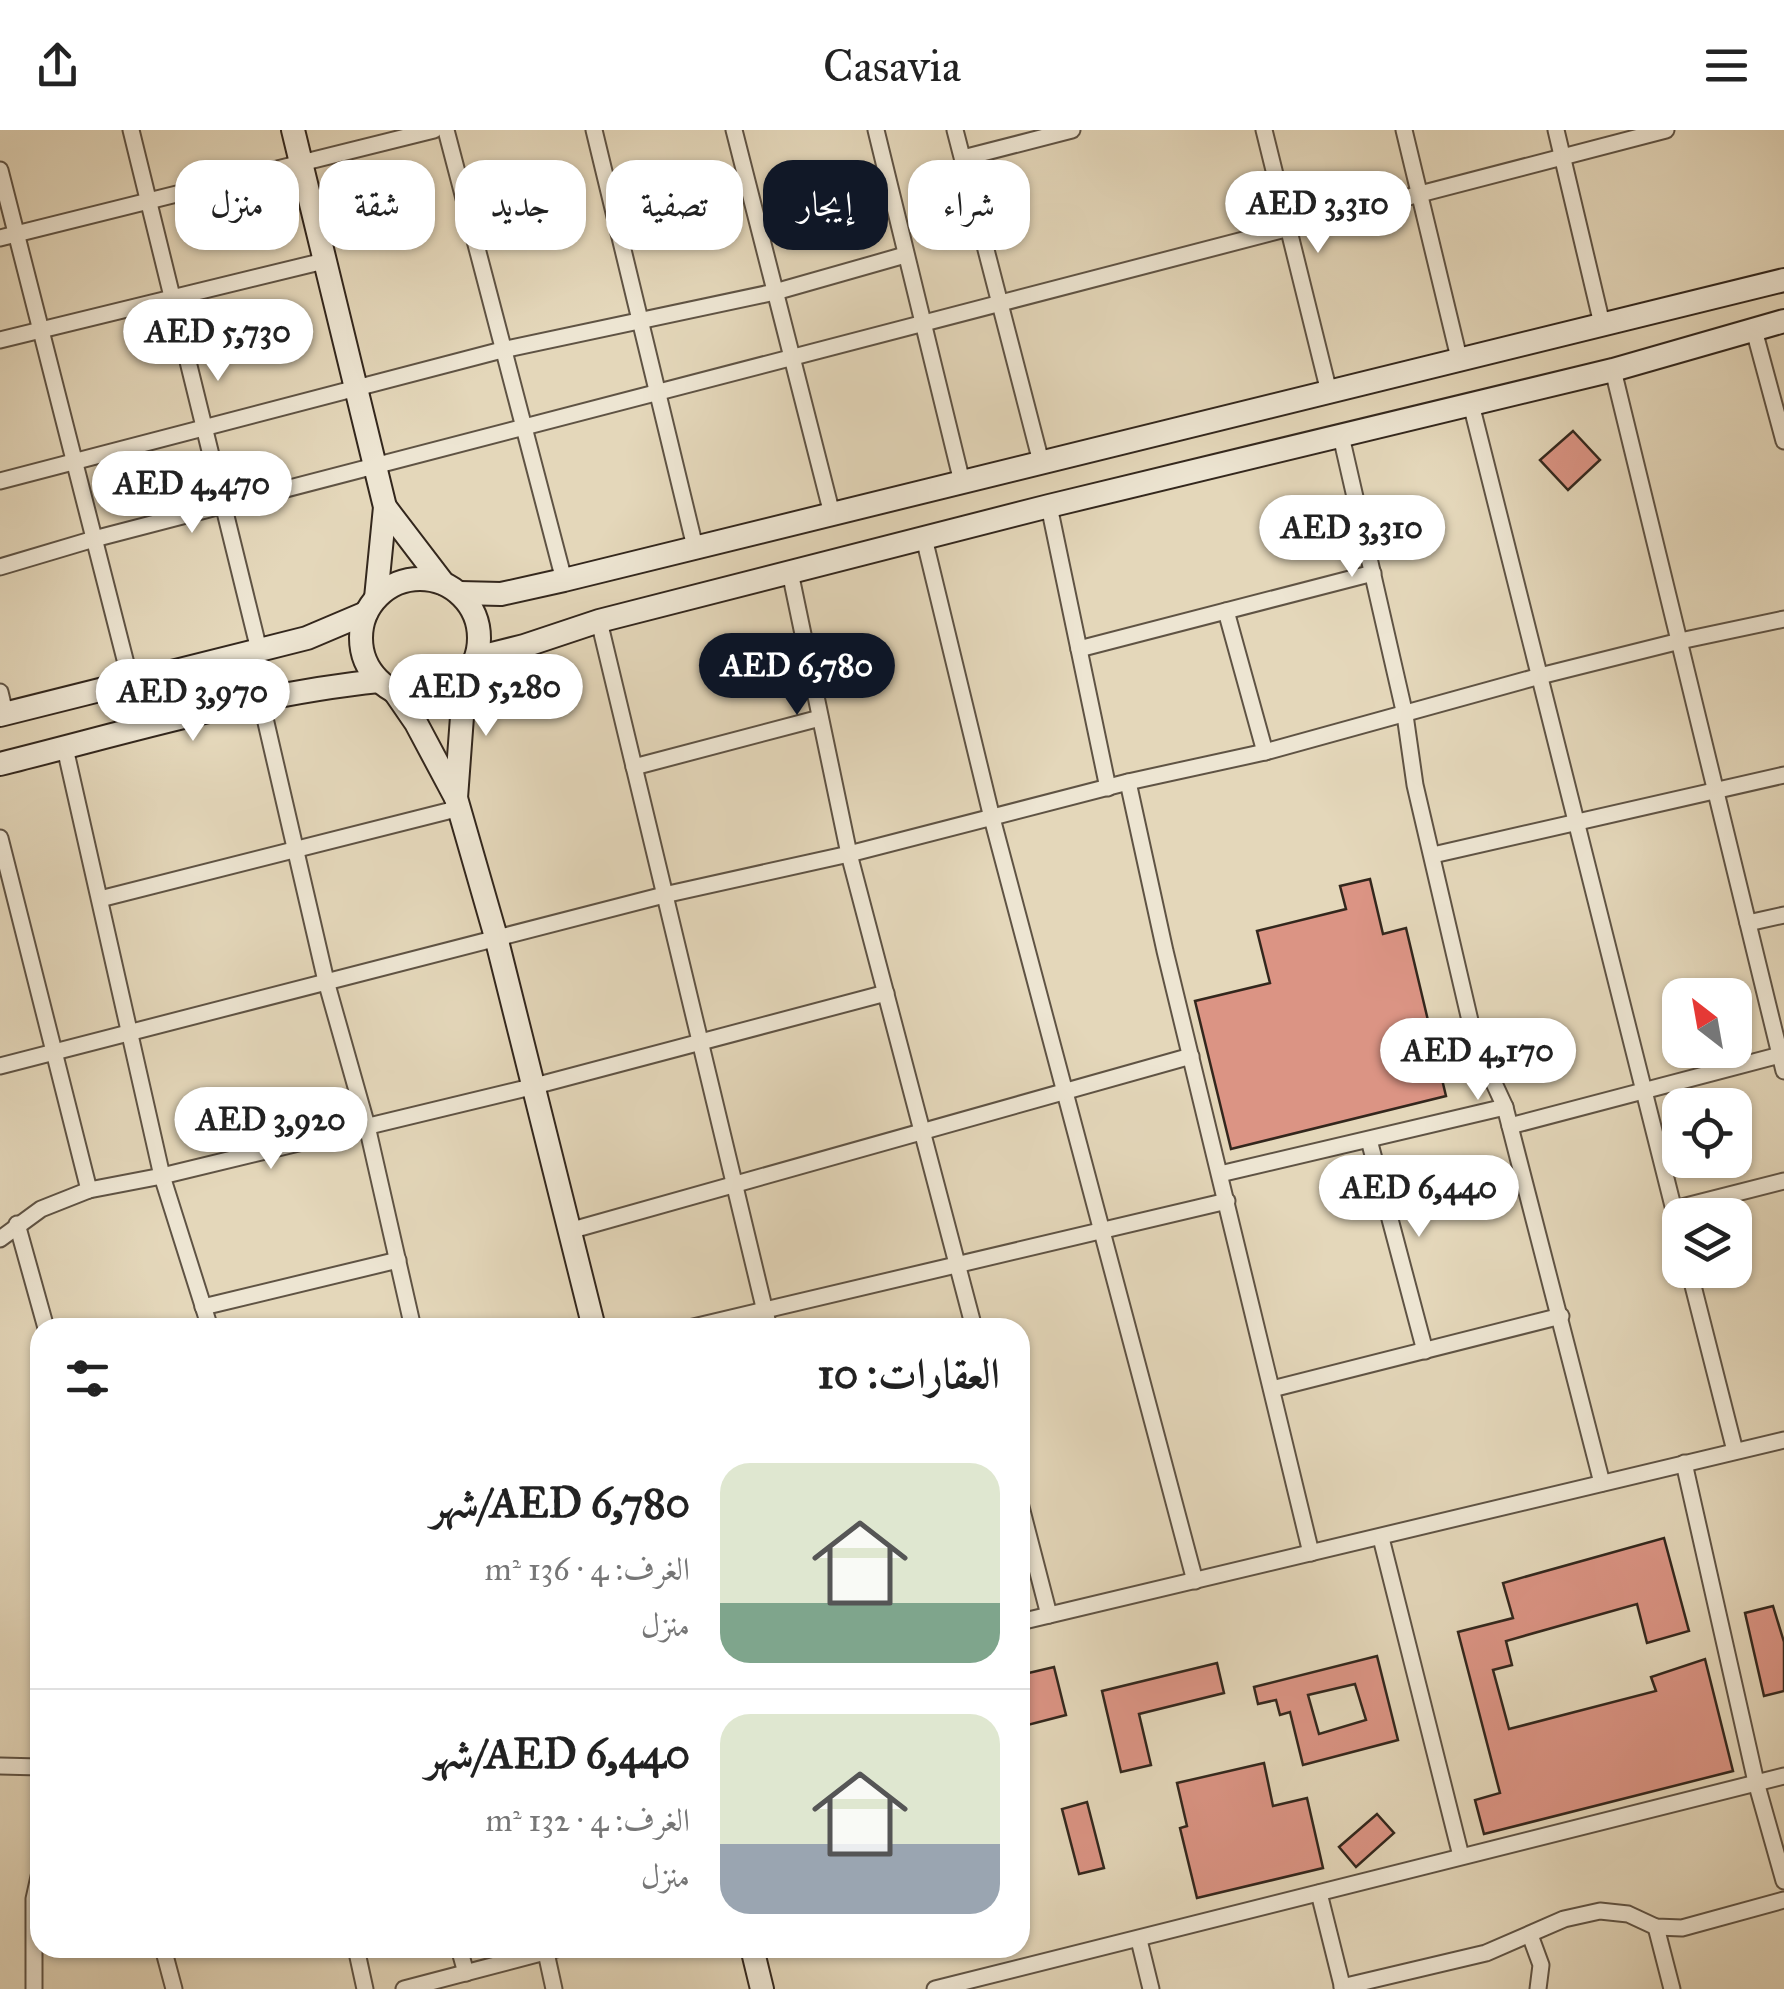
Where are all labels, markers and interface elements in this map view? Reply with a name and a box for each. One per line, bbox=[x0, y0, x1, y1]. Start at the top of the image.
icon: share bbox=[30, 38, 85, 93]
text: Casavia bbox=[823, 38, 961, 93]
icon: menu bbox=[1699, 38, 1754, 93]
chip: منزل bbox=[175, 160, 299, 250]
chip: شقة bbox=[319, 160, 435, 250]
chip: جديد bbox=[455, 160, 586, 250]
chip: تصفية bbox=[606, 160, 743, 250]
chip: إيجار bbox=[763, 160, 888, 250]
chip: شراء bbox=[908, 160, 1030, 250]
pin: AED 3,310 bbox=[1204, 171, 1432, 256]
text: AED 3,310 bbox=[1247, 184, 1389, 223]
pin: AED 5,730 bbox=[104, 299, 332, 384]
text: AED 5,730 bbox=[145, 312, 291, 351]
pin: AED 4,470 bbox=[78, 451, 306, 536]
text: AED 4,470 bbox=[114, 464, 270, 503]
pin: AED 3,310 bbox=[1238, 495, 1466, 580]
text: AED 3,310 bbox=[1281, 508, 1423, 547]
pin: AED 6,780 bbox=[683, 633, 911, 718]
text: AED 6,780 bbox=[721, 646, 873, 685]
pin: AED 5,280 bbox=[372, 654, 600, 739]
pin: AED 3,970 bbox=[79, 659, 307, 744]
text: AED 5,280 bbox=[411, 667, 561, 706]
text: AED 3,970 bbox=[118, 672, 268, 711]
north arrow bbox=[1662, 978, 1752, 1068]
map controls bbox=[1662, 978, 1752, 1288]
pin: AED 4,170 bbox=[1364, 1018, 1592, 1103]
text: AED 4,170 bbox=[1402, 1031, 1554, 1070]
pin: AED 3,920 bbox=[157, 1087, 385, 1172]
button: locate bbox=[1662, 1088, 1752, 1178]
text: AED 3,920 bbox=[196, 1100, 346, 1139]
pin: AED 6,440 bbox=[1305, 1155, 1533, 1240]
text: AED 6,440 bbox=[1341, 1168, 1497, 1207]
button: layers bbox=[1662, 1198, 1752, 1288]
text: العقارات: 10 bbox=[817, 1348, 1000, 1400]
icon: filters bbox=[60, 1351, 115, 1406]
text: AED 6,780/شهر bbox=[431, 1477, 690, 1529]
icon: home bbox=[800, 1503, 920, 1623]
text: الغرف: 4 · 136 m² bbox=[485, 1550, 690, 1589]
text: منزل bbox=[641, 1606, 690, 1645]
text: AED 6,440/شهر bbox=[426, 1728, 690, 1780]
icon: home bbox=[800, 1754, 920, 1874]
text: الغرف: 4 · 132 m² bbox=[485, 1801, 690, 1840]
text: منزل bbox=[641, 1857, 690, 1896]

